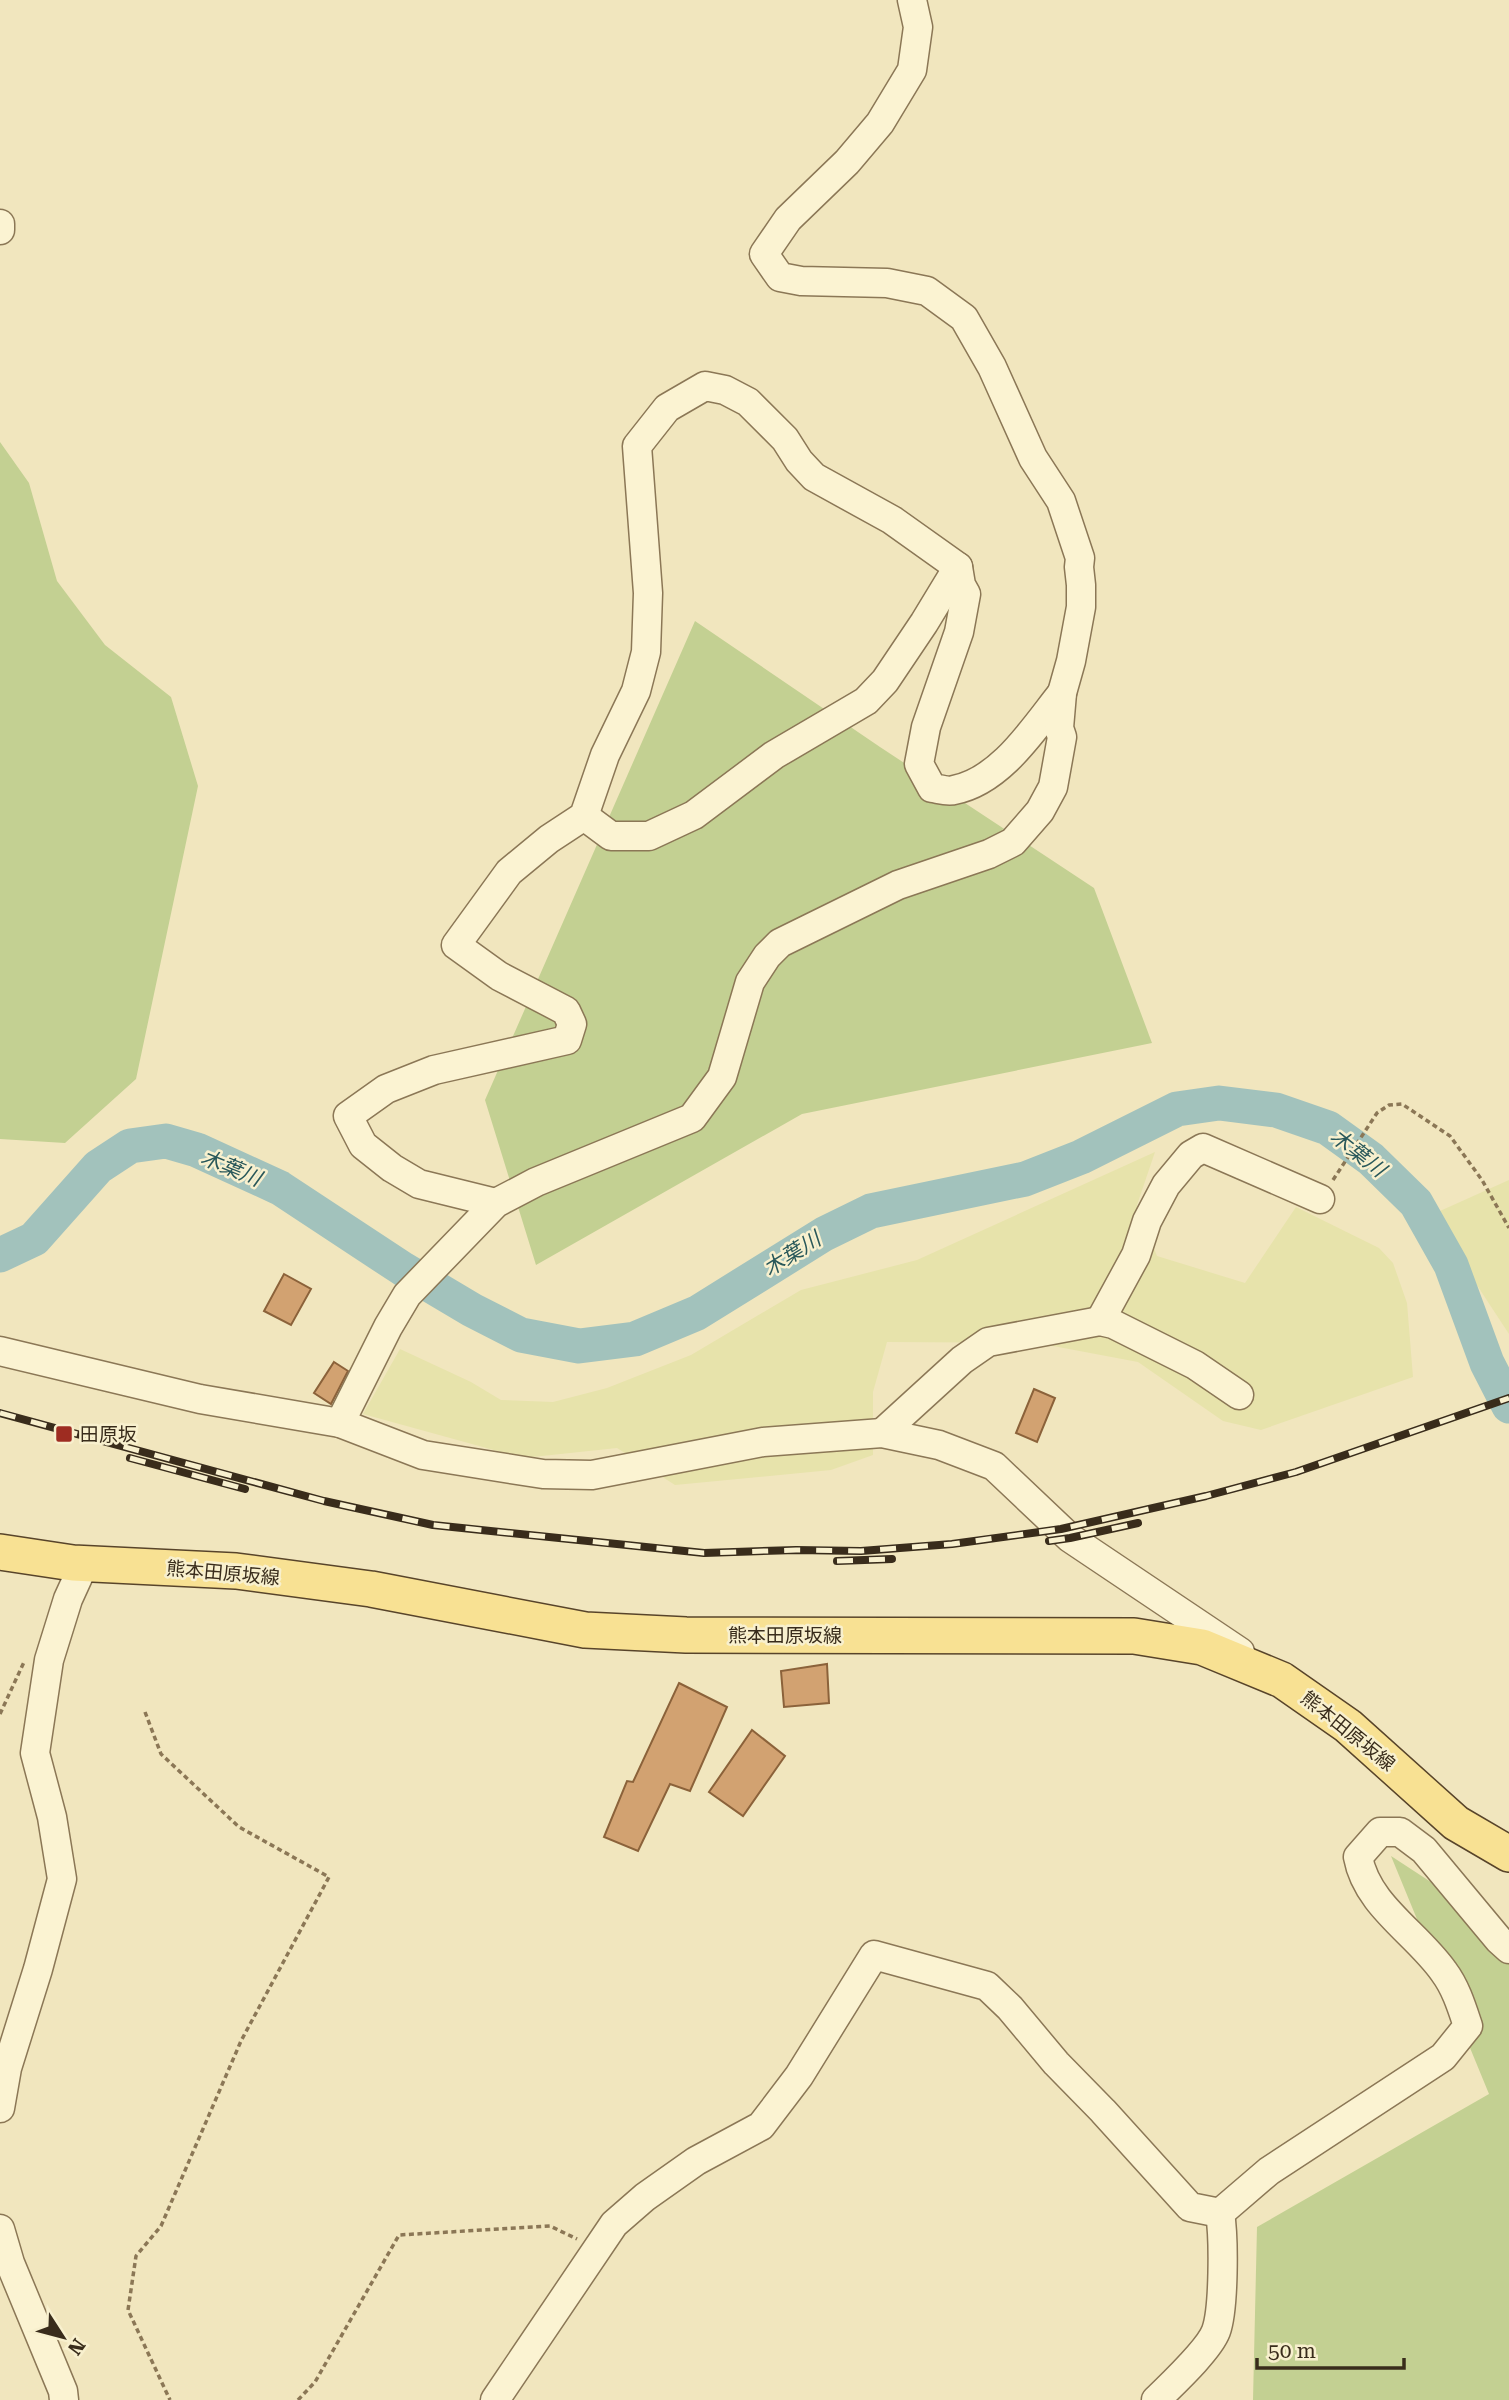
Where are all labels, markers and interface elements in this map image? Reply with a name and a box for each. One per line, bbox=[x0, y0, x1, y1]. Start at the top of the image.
water label: 木葉川 bbox=[1326, 1124, 1392, 1183]
water label: 木葉川 bbox=[197, 1145, 267, 1192]
water label: 木葉川 bbox=[759, 1226, 827, 1281]
place label: 田原坂 bbox=[80, 1423, 137, 1446]
marker: 田原坂 bbox=[54, 1424, 74, 1444]
street label: 熊本田原坂線 bbox=[165, 1557, 281, 1589]
street label: 熊本田原坂線 bbox=[728, 1624, 842, 1647]
street label: 熊本田原坂線 bbox=[1296, 1686, 1400, 1776]
north arrow bbox=[28, 2302, 98, 2372]
scale bar bbox=[1257, 2326, 1404, 2370]
text: N bbox=[63, 2334, 90, 2360]
text: 50 m bbox=[1268, 2339, 1316, 2363]

